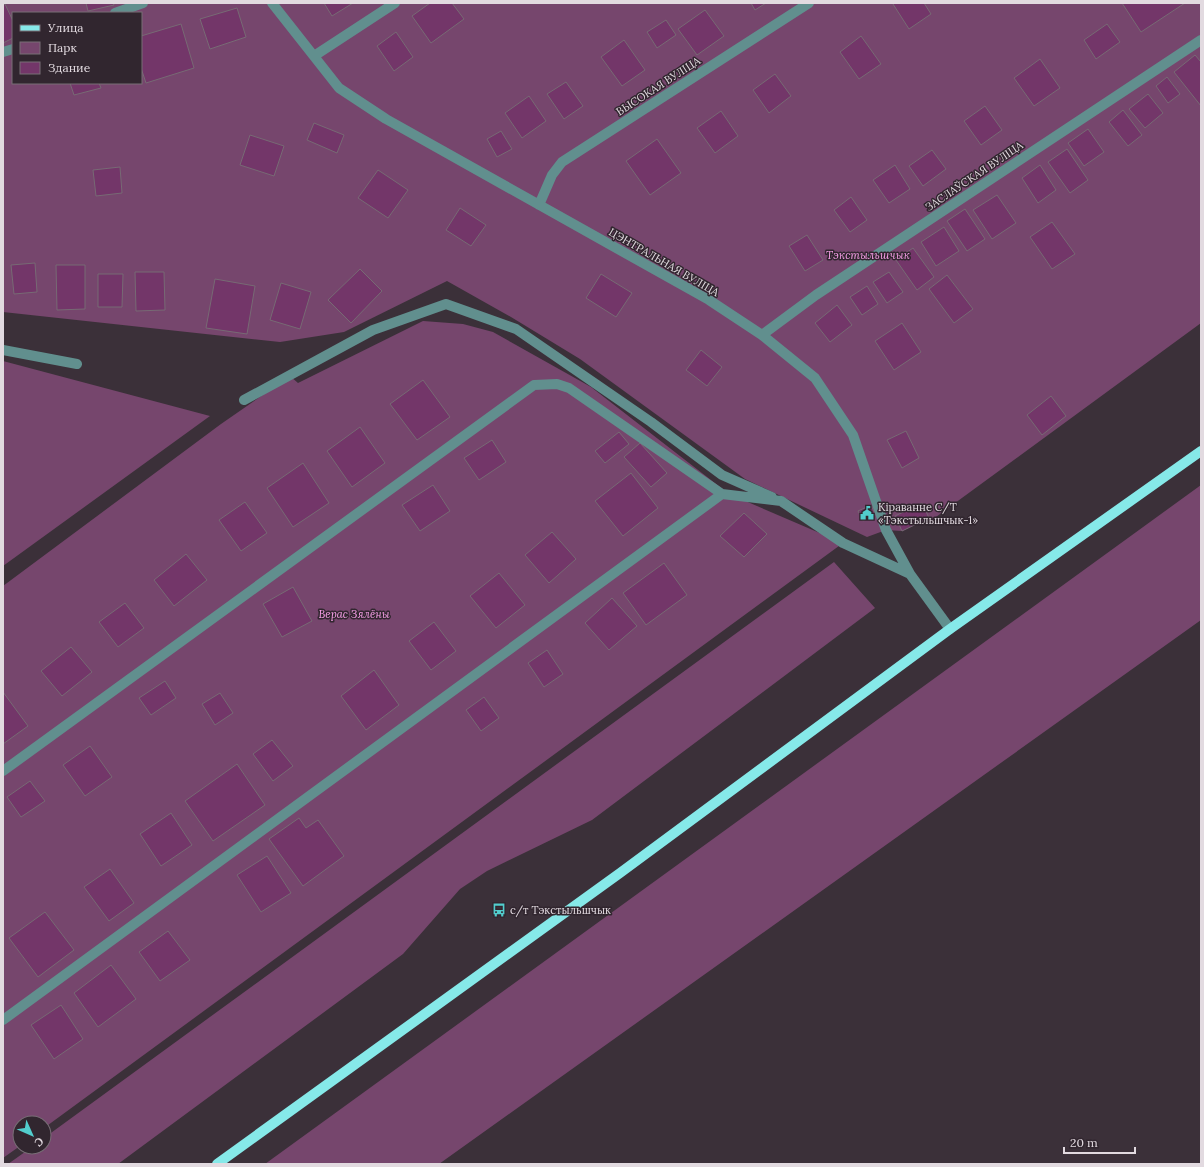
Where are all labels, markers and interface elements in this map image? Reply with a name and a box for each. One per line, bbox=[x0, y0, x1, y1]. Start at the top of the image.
legend bbox=[12, 12, 142, 84]
text: Улица bbox=[47, 20, 84, 35]
text: Парк bbox=[48, 40, 77, 55]
street label: ВЫСОКАЯ ВУЛІЦА bbox=[613, 53, 704, 118]
text: Здание bbox=[48, 60, 91, 75]
street label: ЗАСЛАЎСКАЯ ВУЛІЦА bbox=[922, 137, 1027, 214]
street label: ЦЭНТРАЛЬНАЯ ВУЛІЦА bbox=[606, 225, 723, 300]
park label: Тэкстыльшчык bbox=[826, 248, 911, 262]
place label: Кіраванне С/Т «Тэкстыльшчык-1» bbox=[878, 500, 978, 527]
public building icon: Кіраванне С/Т «Тэкстыльшчык-1» bbox=[859, 505, 875, 521]
park label: Верас Зялёны bbox=[318, 607, 390, 621]
bus stop icon: с/т Тэкстыльшчык bbox=[491, 902, 507, 918]
place label: с/т Тэкстыльшчык bbox=[510, 903, 611, 918]
north arrow bbox=[12, 1115, 52, 1155]
scale bar bbox=[1064, 1129, 1135, 1155]
text: С bbox=[31, 1134, 47, 1150]
text: 20 m bbox=[1070, 1135, 1098, 1150]

